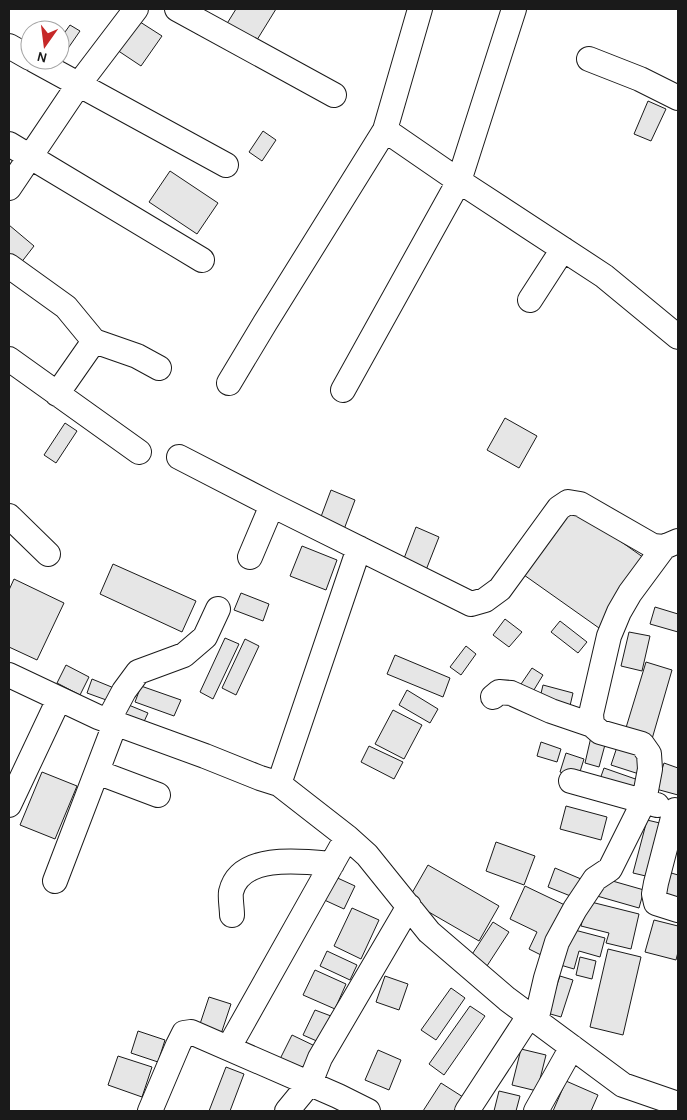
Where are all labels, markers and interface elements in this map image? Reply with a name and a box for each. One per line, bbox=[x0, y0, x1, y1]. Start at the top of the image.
north arrow bbox=[20, 20, 70, 70]
text: N bbox=[35, 48, 49, 67]

